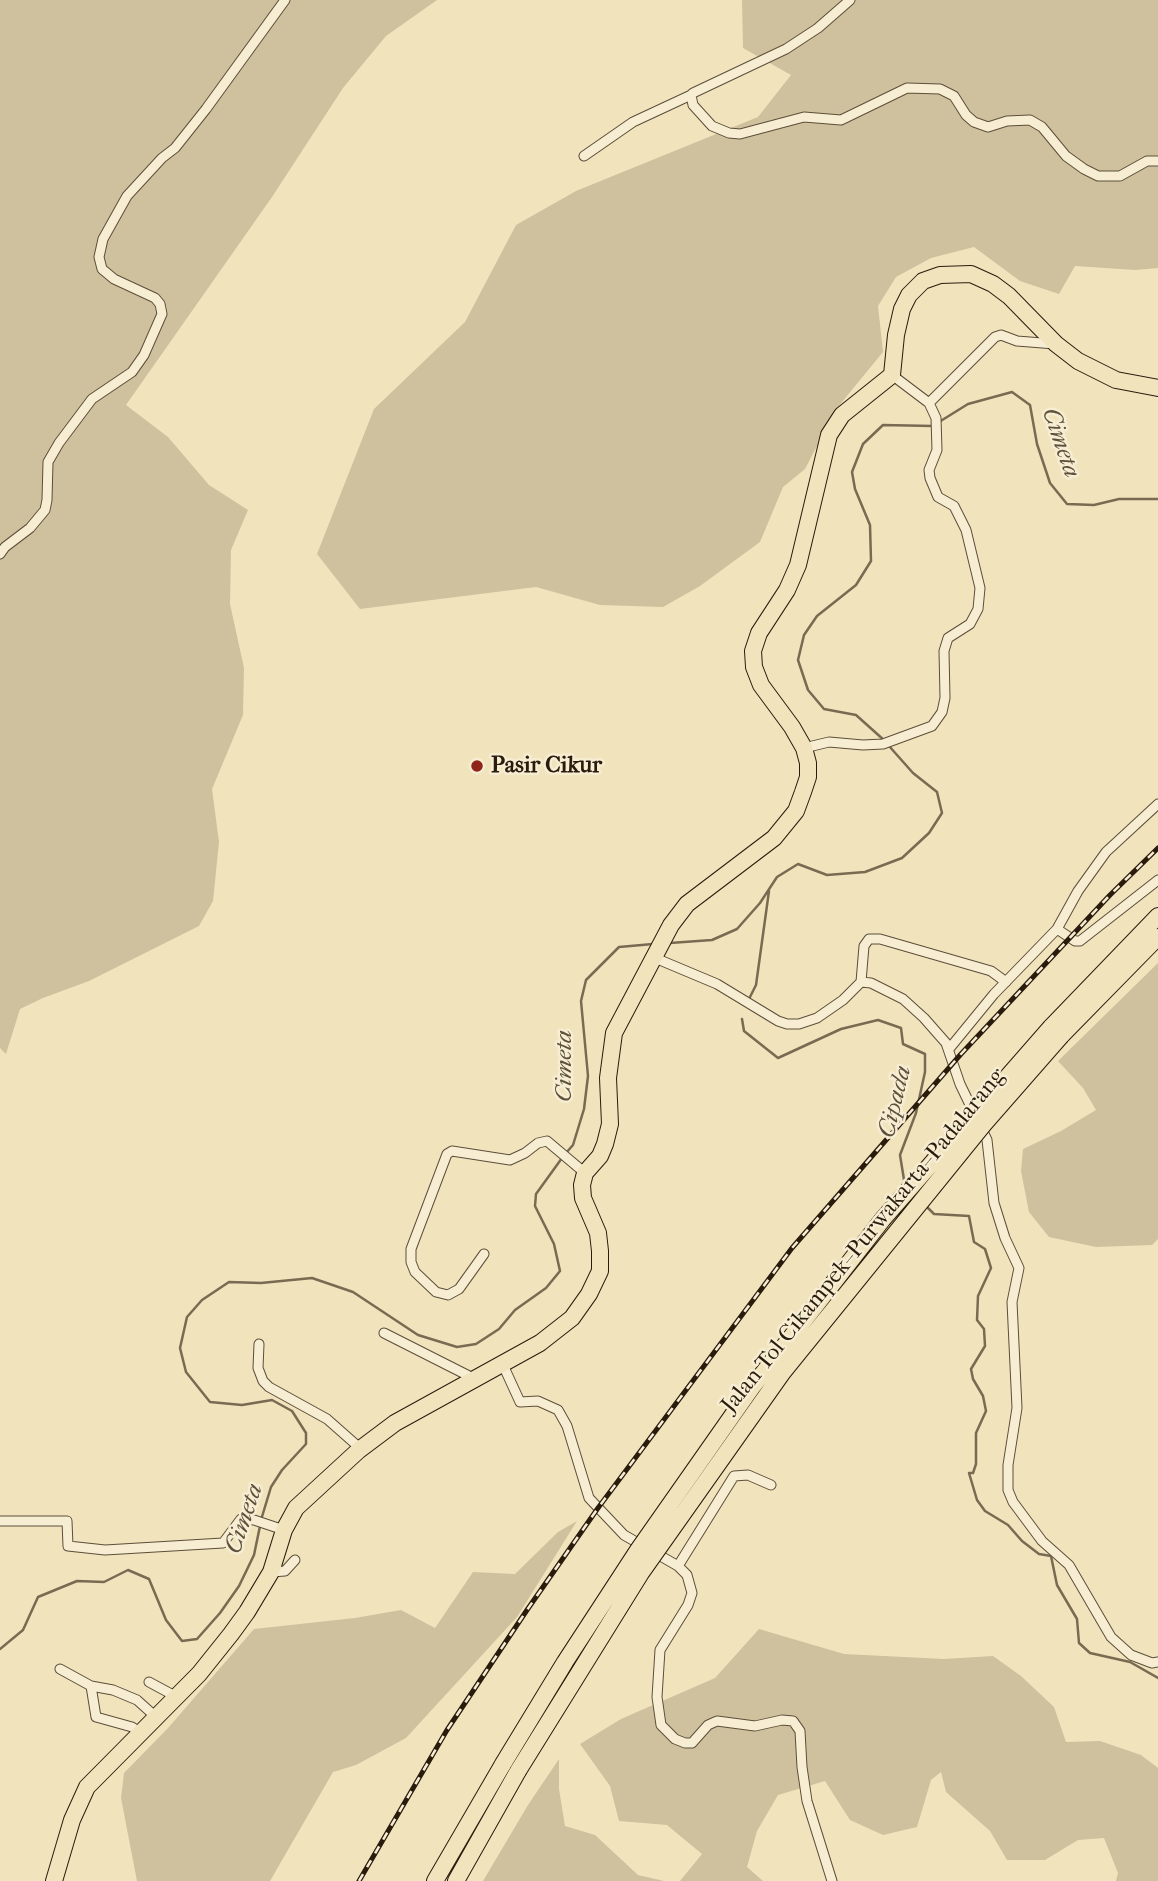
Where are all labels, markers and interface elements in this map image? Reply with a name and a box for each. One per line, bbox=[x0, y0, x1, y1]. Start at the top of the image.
water label: Cimeta bbox=[1035, 404, 1085, 482]
place label: Pasir Cikur bbox=[491, 752, 602, 780]
marker: Pasir Cikur bbox=[469, 758, 485, 774]
water label: Cimeta bbox=[551, 1030, 579, 1102]
street label: Jalan Tol Cikampek–Purwakarta–Padalarang bbox=[716, 1063, 1012, 1419]
water label: Cipada bbox=[873, 1063, 919, 1141]
water label: Cimeta bbox=[220, 1480, 270, 1558]

